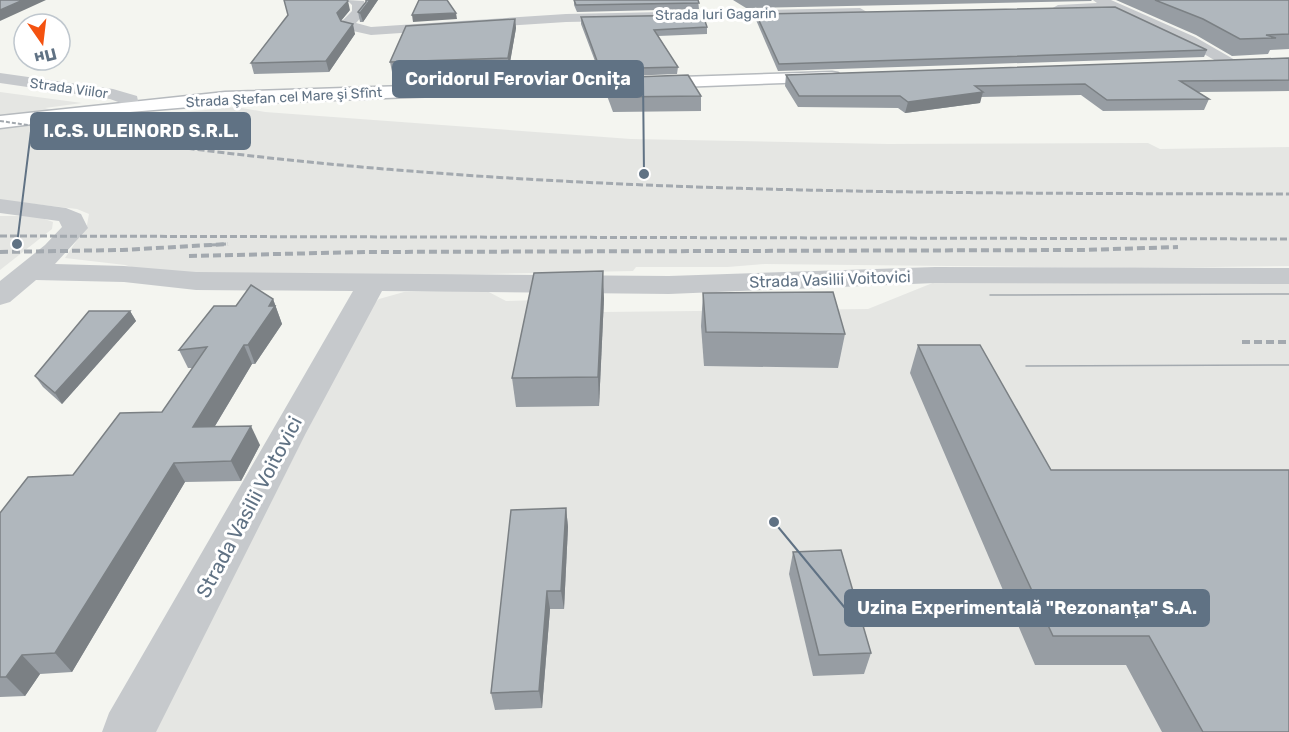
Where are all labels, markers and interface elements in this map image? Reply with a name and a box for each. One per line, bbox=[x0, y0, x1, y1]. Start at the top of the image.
street label: Strada Iuri Gagarin bbox=[655, 5, 777, 24]
north arrow bbox=[12, 12, 72, 72]
text: Пн bbox=[32, 44, 59, 68]
callout: Coridorul Feroviar Ocnița bbox=[393, 61, 643, 97]
text: Coridorul Feroviar Ocnița bbox=[405, 68, 631, 90]
street label: Strada Viilor bbox=[29, 75, 110, 102]
street label: Strada Ştefan cel Mare şi Sfînt bbox=[185, 84, 383, 111]
callout: I.C.S. ULEINORD S.R.L. bbox=[31, 113, 250, 149]
text: I.C.S. ULEINORD S.R.L. bbox=[43, 120, 239, 142]
street label: Strada Vasilii Voitovici bbox=[749, 267, 911, 292]
street label: Strada Vasilii Voitovici bbox=[191, 412, 307, 602]
callout: Uzina Experimentală "Rezonanţa" S.A. bbox=[845, 590, 1209, 626]
text: Uzina Experimentală "Rezonanţa" S.A. bbox=[857, 597, 1197, 619]

